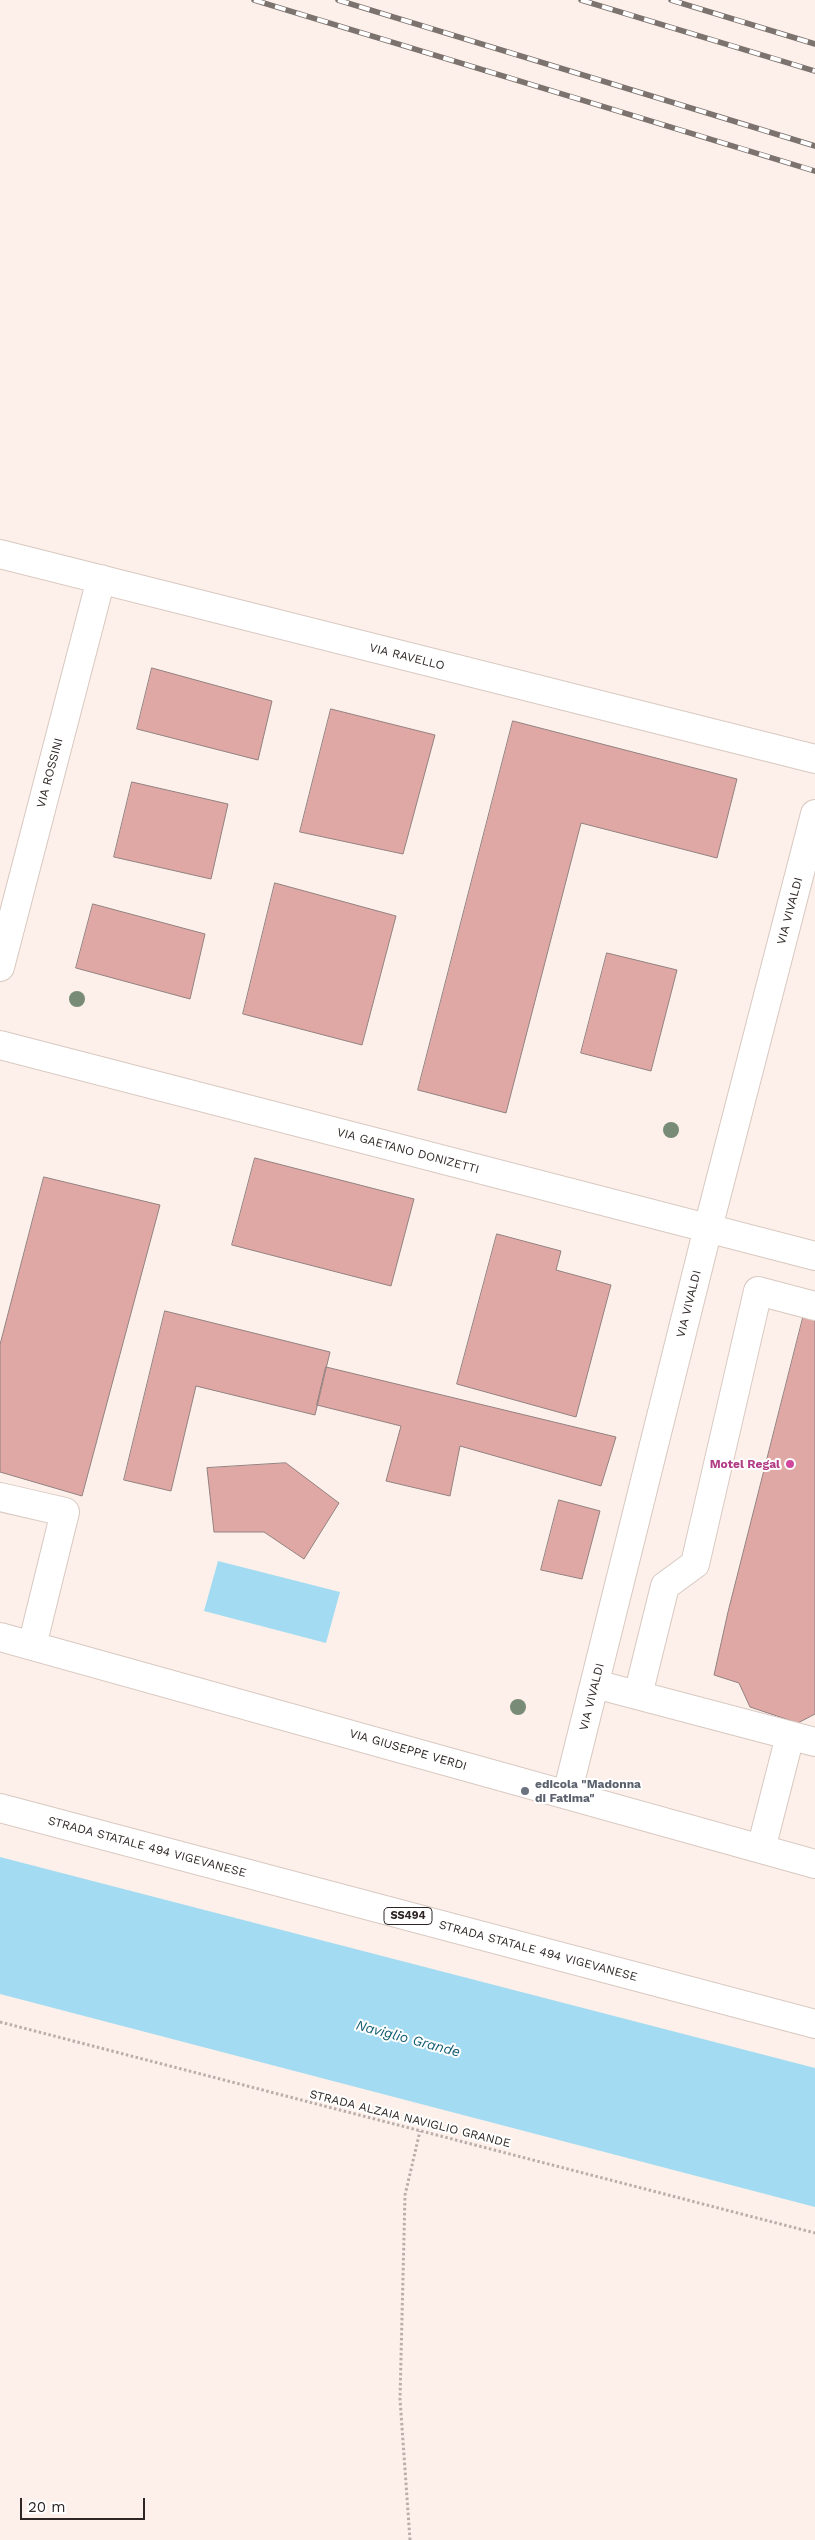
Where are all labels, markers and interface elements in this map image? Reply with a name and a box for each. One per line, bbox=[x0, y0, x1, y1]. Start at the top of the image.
street label: VIA RAVELLO bbox=[368, 641, 446, 673]
street label: VIA ROSSINI bbox=[34, 737, 66, 809]
street label: VIA VIVALDI bbox=[774, 876, 806, 946]
street label: VIA GAETANO DONIZETTI bbox=[335, 1125, 481, 1177]
street label: VIA VIVALDI bbox=[674, 1269, 704, 1339]
place label: Motel Regal bbox=[710, 1457, 780, 1471]
marker: Motel Regal bbox=[784, 1458, 796, 1470]
street label: VIA VIVALDI bbox=[577, 1662, 607, 1732]
street label: VIA GIUSEPPE VERDI bbox=[348, 1726, 468, 1774]
place label: edicola "Madonna di Fatima" bbox=[535, 1777, 641, 1805]
marker: edicola "Madonna di Fatima" bbox=[519, 1785, 531, 1797]
street label: STRADA STATALE 494 VIGEVANESE bbox=[46, 1814, 248, 1880]
road number: SS494 bbox=[384, 1908, 432, 1924]
street label: STRADA STATALE 494 VIGEVANESE bbox=[437, 1918, 639, 1984]
water label: Naviglio Grande bbox=[354, 2017, 462, 2061]
street label: STRADA ALZAIA NAVIGLIO GRANDE bbox=[308, 2087, 512, 2151]
scale bar bbox=[22, 2488, 148, 2520]
text: 20 m bbox=[28, 2498, 66, 2516]

